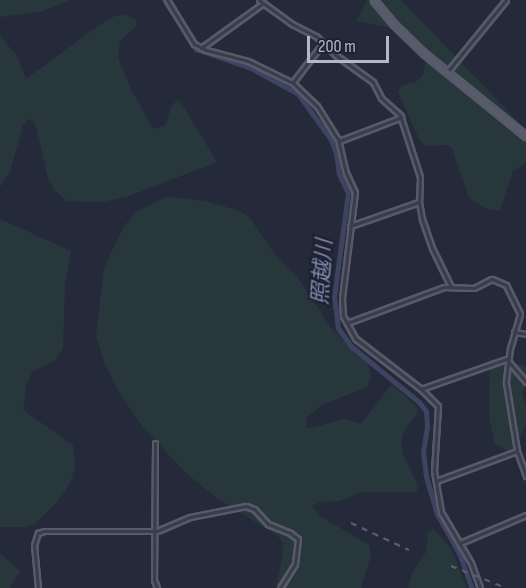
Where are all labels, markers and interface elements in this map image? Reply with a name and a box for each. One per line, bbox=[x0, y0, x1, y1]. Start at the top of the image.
scale bar bbox=[310, 24, 392, 62]
text: 200 m bbox=[318, 36, 356, 57]
water label: 照越川 bbox=[308, 238, 338, 306]

